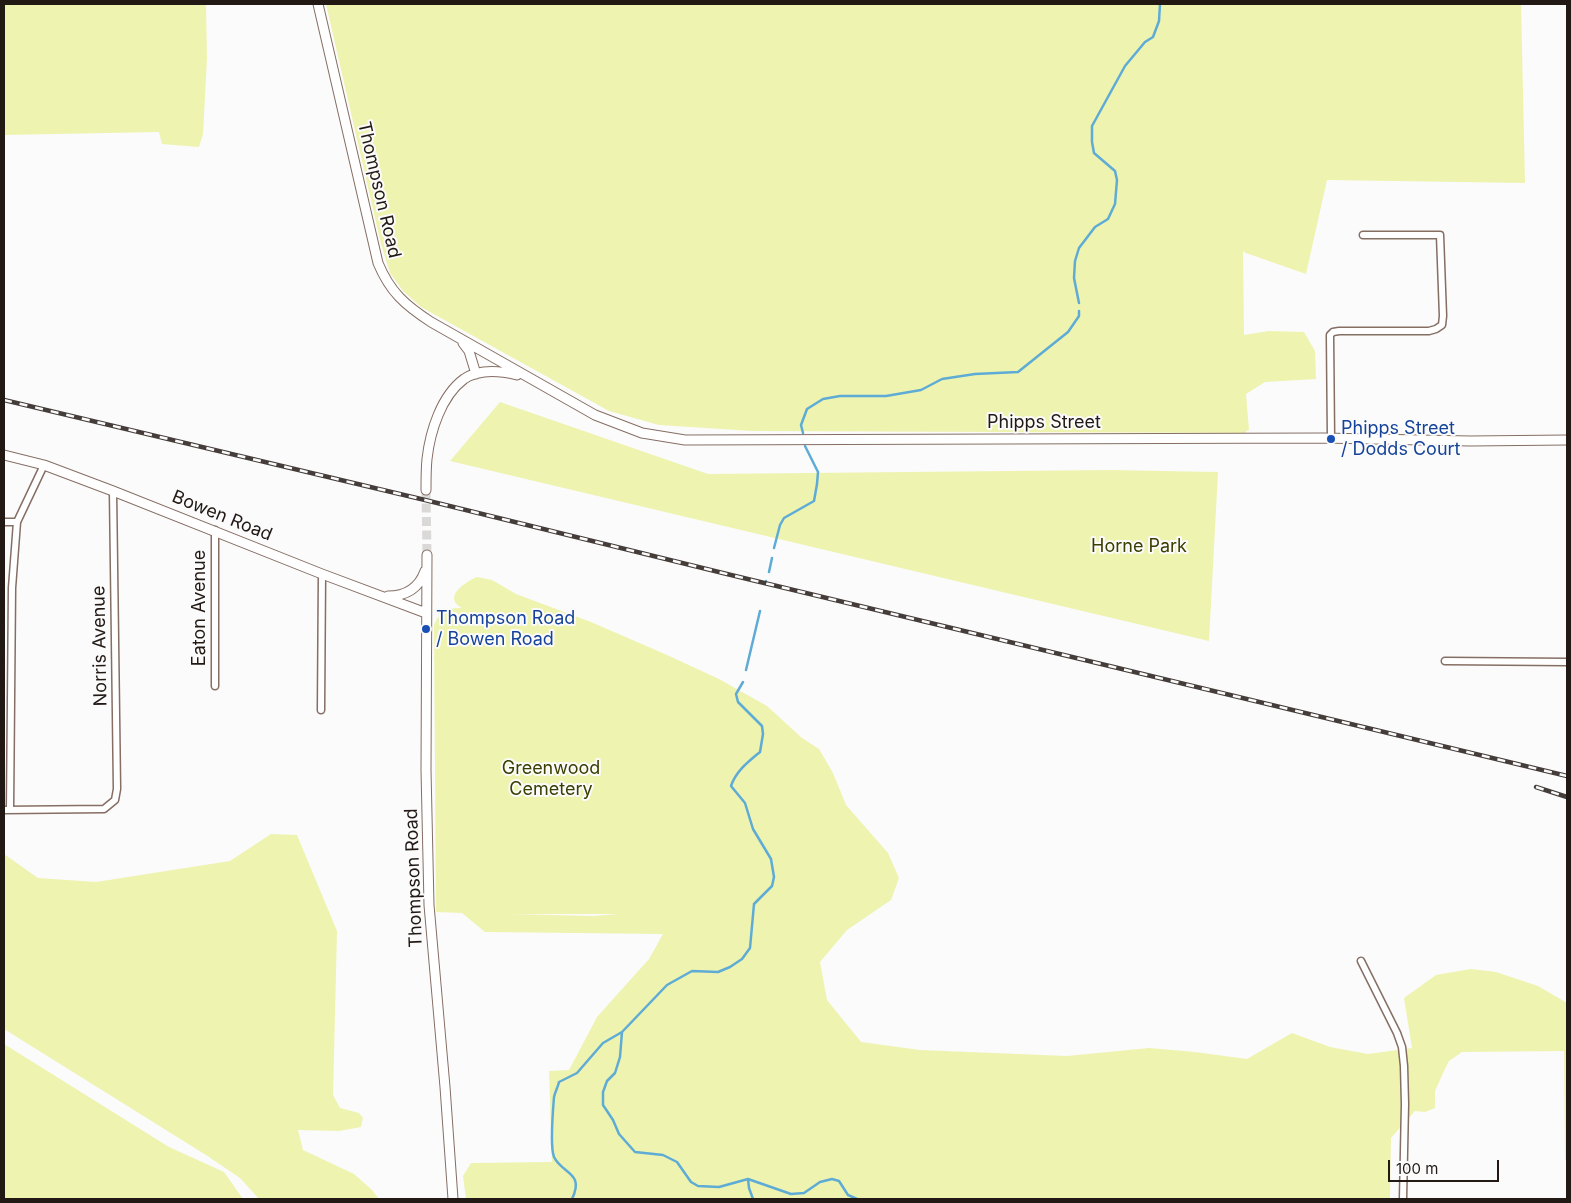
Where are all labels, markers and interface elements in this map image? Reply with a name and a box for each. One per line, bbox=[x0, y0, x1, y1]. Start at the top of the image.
street label: Thompson Road bbox=[353, 120, 405, 260]
street label: Phipps Street bbox=[987, 412, 1101, 434]
place label: Phipps Street / Dodds Court bbox=[1341, 418, 1460, 460]
marker: Phipps Street / Dodds Court bbox=[1325, 433, 1337, 445]
street label: Bowen Road bbox=[169, 486, 275, 546]
park label: Horne Park bbox=[1091, 536, 1187, 558]
street label: Eaton Avenue bbox=[189, 550, 211, 666]
street label: Norris Avenue bbox=[88, 586, 112, 706]
place label: Thompson Road / Bowen Road bbox=[436, 608, 575, 650]
marker: Thompson Road / Bowen Road bbox=[420, 623, 432, 635]
park label: Greenwood Cemetery bbox=[502, 758, 600, 801]
street label: Thompson Road bbox=[401, 808, 427, 948]
scale bar bbox=[1391, 1150, 1502, 1182]
text: 100 m bbox=[1396, 1159, 1438, 1178]

